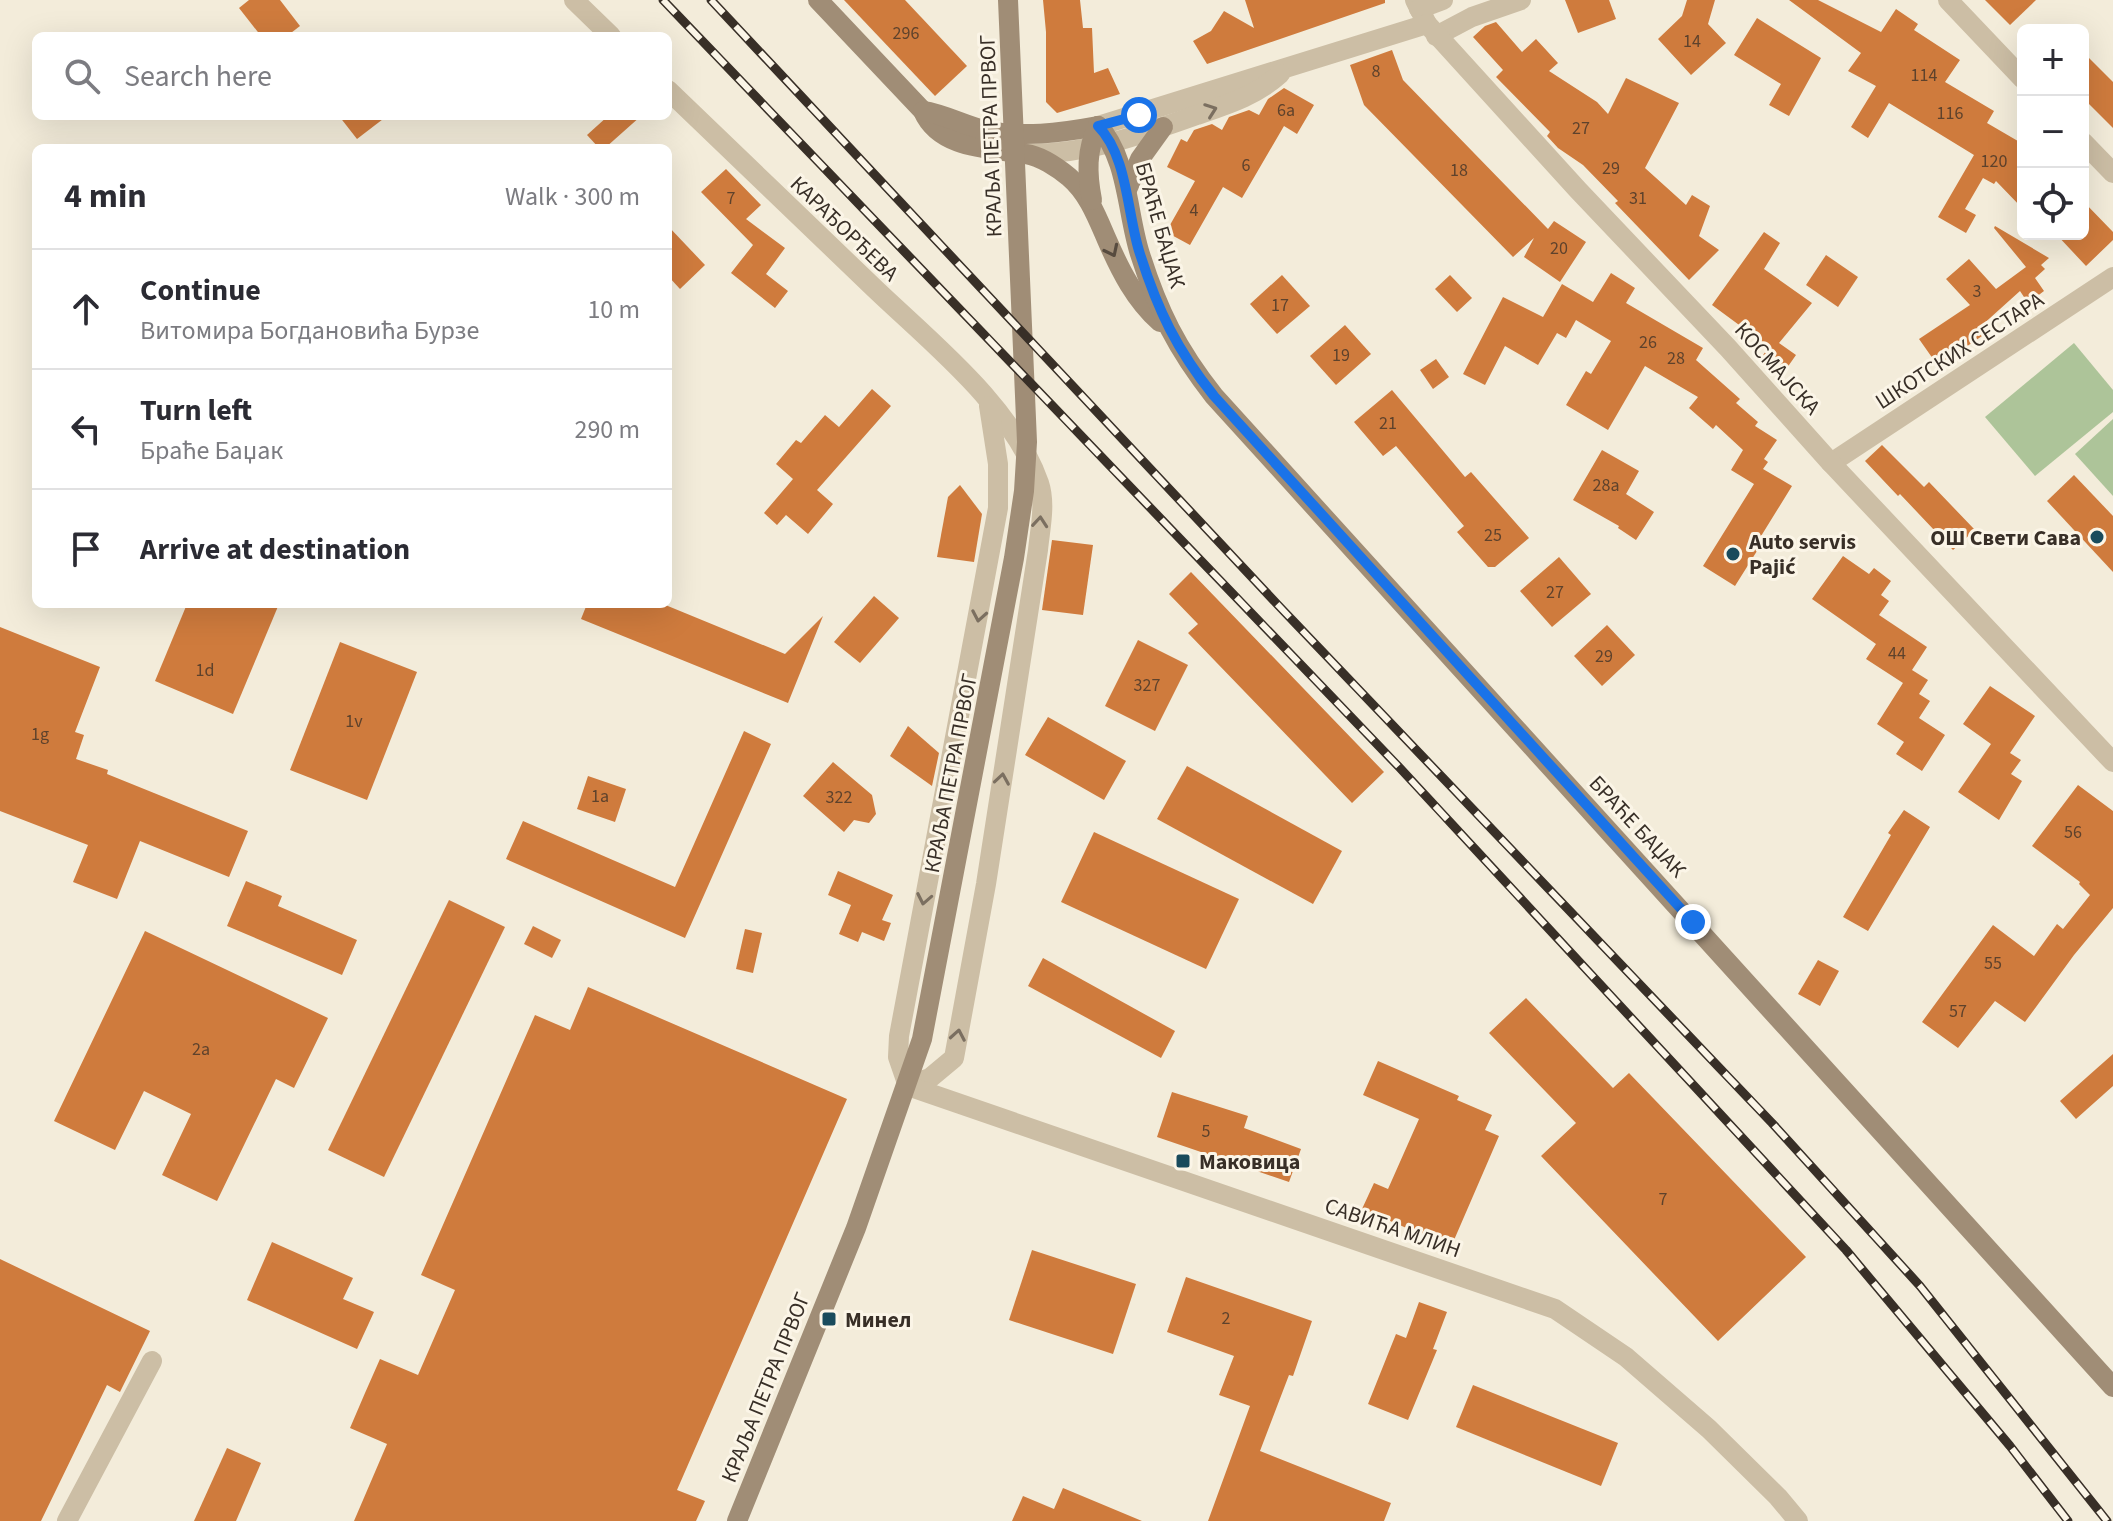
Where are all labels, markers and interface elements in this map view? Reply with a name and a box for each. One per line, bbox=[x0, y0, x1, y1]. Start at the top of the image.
house number: 296 bbox=[893, 21, 919, 46]
map controls bbox=[2017, 24, 2089, 240]
button: + bbox=[2017, 24, 2089, 96]
house number: 14 bbox=[1683, 29, 1701, 54]
search box bbox=[32, 32, 672, 120]
street label: КРАЉА ПЕТРА ПРВОГ bbox=[971, 34, 1011, 238]
icon: search bbox=[60, 54, 104, 98]
text: Search here bbox=[124, 55, 272, 98]
house number: 8 bbox=[1372, 59, 1381, 84]
house number: 114 bbox=[1911, 63, 1937, 88]
button: − bbox=[2017, 96, 2089, 168]
route start bbox=[1121, 97, 1157, 133]
house number: 6a bbox=[1277, 98, 1295, 123]
house number: 116 bbox=[1937, 101, 1963, 126]
one-way arrow bbox=[1204, 103, 1218, 120]
house number: 27 bbox=[1572, 116, 1590, 141]
house number: 120 bbox=[1981, 149, 2007, 174]
house number: 6 bbox=[1242, 153, 1251, 178]
house number: 29 bbox=[1602, 156, 1620, 181]
street label: БРАЋЕ БАЏАК bbox=[1127, 158, 1193, 292]
house number: 18 bbox=[1450, 158, 1468, 183]
button: locate bbox=[2017, 168, 2089, 240]
street label: КАРАЂОРЂЕВА bbox=[783, 169, 906, 289]
text: 4 min bbox=[64, 172, 147, 221]
text: Walk · 300 m bbox=[505, 178, 640, 215]
house number: 7 bbox=[727, 186, 736, 211]
house number: 31 bbox=[1629, 186, 1647, 211]
house number: 4 bbox=[1190, 198, 1199, 223]
house number: 20 bbox=[1550, 236, 1568, 261]
one-way arrow bbox=[1103, 243, 1118, 258]
text: Continue bbox=[140, 269, 261, 312]
house number: 3 bbox=[1973, 279, 1982, 304]
street label: ШКОТСКИХ СЕСТАРА bbox=[1869, 284, 2050, 417]
icon: ahead bbox=[64, 287, 108, 331]
text: 10 m bbox=[587, 291, 640, 328]
house number: 17 bbox=[1271, 293, 1289, 318]
text: Витомира Богдановића Бурзе bbox=[140, 312, 479, 349]
street label: КОСМАЈСКА bbox=[1727, 315, 1828, 422]
house number: 26 bbox=[1639, 330, 1657, 355]
house number: 19 bbox=[1332, 343, 1350, 368]
house number: 28 bbox=[1667, 346, 1685, 371]
text: Turn left bbox=[140, 389, 252, 432]
icon: left bbox=[64, 407, 108, 451]
text: 290 m bbox=[574, 411, 640, 448]
house number: 21 bbox=[1379, 411, 1397, 436]
text: Браће Баџак bbox=[140, 432, 283, 469]
house number: 28a bbox=[1593, 473, 1619, 498]
one-way arrow bbox=[1031, 515, 1048, 528]
place label: ОШ Свети Сава bbox=[1930, 522, 2081, 554]
house number: 25 bbox=[1484, 523, 1502, 548]
place label: Auto servis Pajić bbox=[1748, 526, 1856, 583]
icon: arrive bbox=[64, 527, 108, 571]
text: Arrive at destination bbox=[140, 528, 410, 571]
marker: ОШ Свети Сава bbox=[2088, 528, 2106, 546]
marker: Auto servis Pajić bbox=[1724, 545, 1742, 563]
house number: 27 bbox=[1546, 580, 1564, 605]
one-way arrow bbox=[971, 610, 988, 623]
house number: 44 bbox=[1888, 641, 1906, 666]
house number: 29 bbox=[1595, 644, 1613, 669]
house number: 1d bbox=[196, 658, 214, 683]
street label: КРАЉА ПЕТРА ПРВОГ bbox=[916, 671, 986, 876]
house number: 327 bbox=[1134, 673, 1160, 698]
house number: 1v bbox=[345, 709, 363, 734]
house number: 1g bbox=[31, 722, 49, 747]
street label: БРАЋЕ БАЏАК bbox=[1581, 768, 1693, 885]
one-way arrow bbox=[993, 772, 1010, 786]
house number: 1a bbox=[591, 784, 609, 809]
house number: 322 bbox=[826, 785, 852, 810]
house number: 56 bbox=[2064, 820, 2082, 845]
one-way arrow bbox=[917, 893, 934, 906]
route end bbox=[1675, 904, 1711, 940]
house number: 55 bbox=[1984, 951, 2002, 976]
house number: 57 bbox=[1949, 999, 1967, 1024]
one-way arrow bbox=[948, 1028, 965, 1042]
house number: 2a bbox=[192, 1037, 210, 1062]
house number: 5 bbox=[1202, 1119, 1211, 1144]
place label: Маковица bbox=[1199, 1146, 1300, 1178]
marker: Маковица bbox=[1174, 1152, 1192, 1170]
house number: 7 bbox=[1659, 1187, 1668, 1212]
street label: САВИЋА МЛИН bbox=[1320, 1190, 1465, 1266]
street label: КРАЉА ПЕТРА ПРВОГ bbox=[713, 1287, 819, 1487]
place label: Минел bbox=[845, 1304, 911, 1336]
house number: 2 bbox=[1222, 1306, 1231, 1331]
marker: Минел bbox=[820, 1310, 838, 1328]

